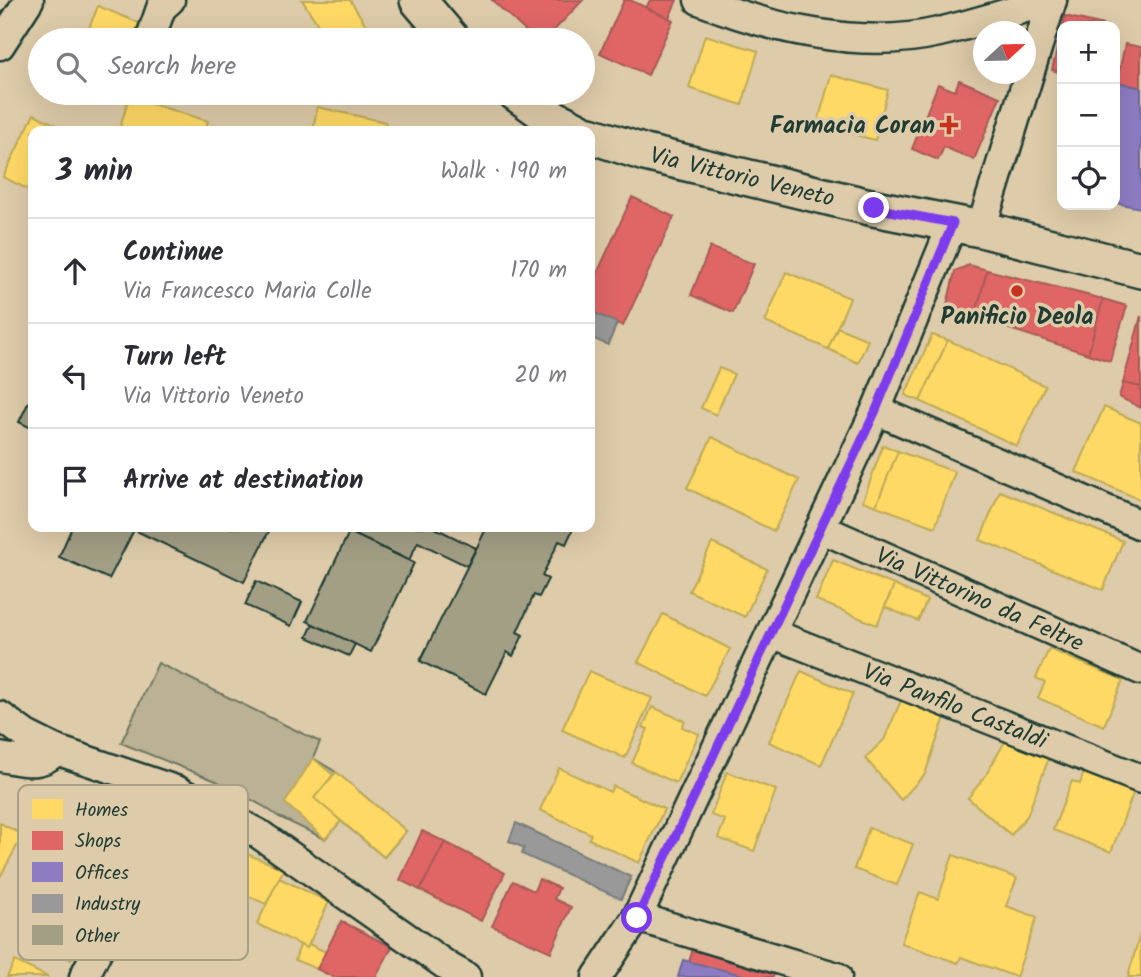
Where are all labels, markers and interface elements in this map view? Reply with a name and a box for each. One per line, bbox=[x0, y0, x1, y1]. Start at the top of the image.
north arrow bbox=[973, 21, 1036, 84]
map controls bbox=[1057, 21, 1120, 210]
button: + bbox=[1057, 21, 1120, 84]
search box bbox=[28, 28, 595, 105]
text: Search here bbox=[108, 46, 236, 88]
icon: search bbox=[52, 48, 90, 86]
button: − bbox=[1057, 84, 1120, 147]
place label: Farmacia Coran bbox=[770, 107, 935, 146]
marker: Farmacia Coran bbox=[941, 117, 957, 133]
street label: Via Vittorio Veneto bbox=[646, 137, 839, 219]
button: locate bbox=[1057, 147, 1120, 210]
text: 3 min bbox=[56, 148, 133, 196]
text: Walk · 190 m bbox=[440, 154, 567, 190]
route end bbox=[858, 192, 889, 223]
text: Continue bbox=[123, 232, 224, 274]
icon: ahead bbox=[56, 252, 94, 290]
text: 170 m bbox=[510, 253, 567, 289]
text: Via Francesco Maria Colle bbox=[123, 274, 372, 310]
marker: Panificio Deola bbox=[1009, 283, 1025, 299]
place label: Panificio Deola bbox=[941, 298, 1093, 337]
text: Turn left bbox=[123, 337, 226, 379]
icon: left bbox=[56, 357, 94, 395]
text: 20 m bbox=[515, 358, 567, 394]
text: Via Vittorio Veneto bbox=[123, 379, 304, 415]
text: Arrive at destination bbox=[123, 460, 363, 502]
icon: arrive bbox=[56, 462, 94, 500]
street label: Via Vittorino da Feltre bbox=[869, 537, 1090, 663]
street label: Via Panfilo Castaldi bbox=[856, 653, 1054, 762]
legend bbox=[18, 785, 248, 960]
text: Homes bbox=[75, 796, 128, 826]
text: Shops bbox=[75, 827, 121, 857]
text: Offices bbox=[75, 859, 129, 889]
text: Industry bbox=[75, 890, 141, 920]
route start bbox=[621, 902, 652, 933]
text: Other bbox=[75, 922, 121, 952]

